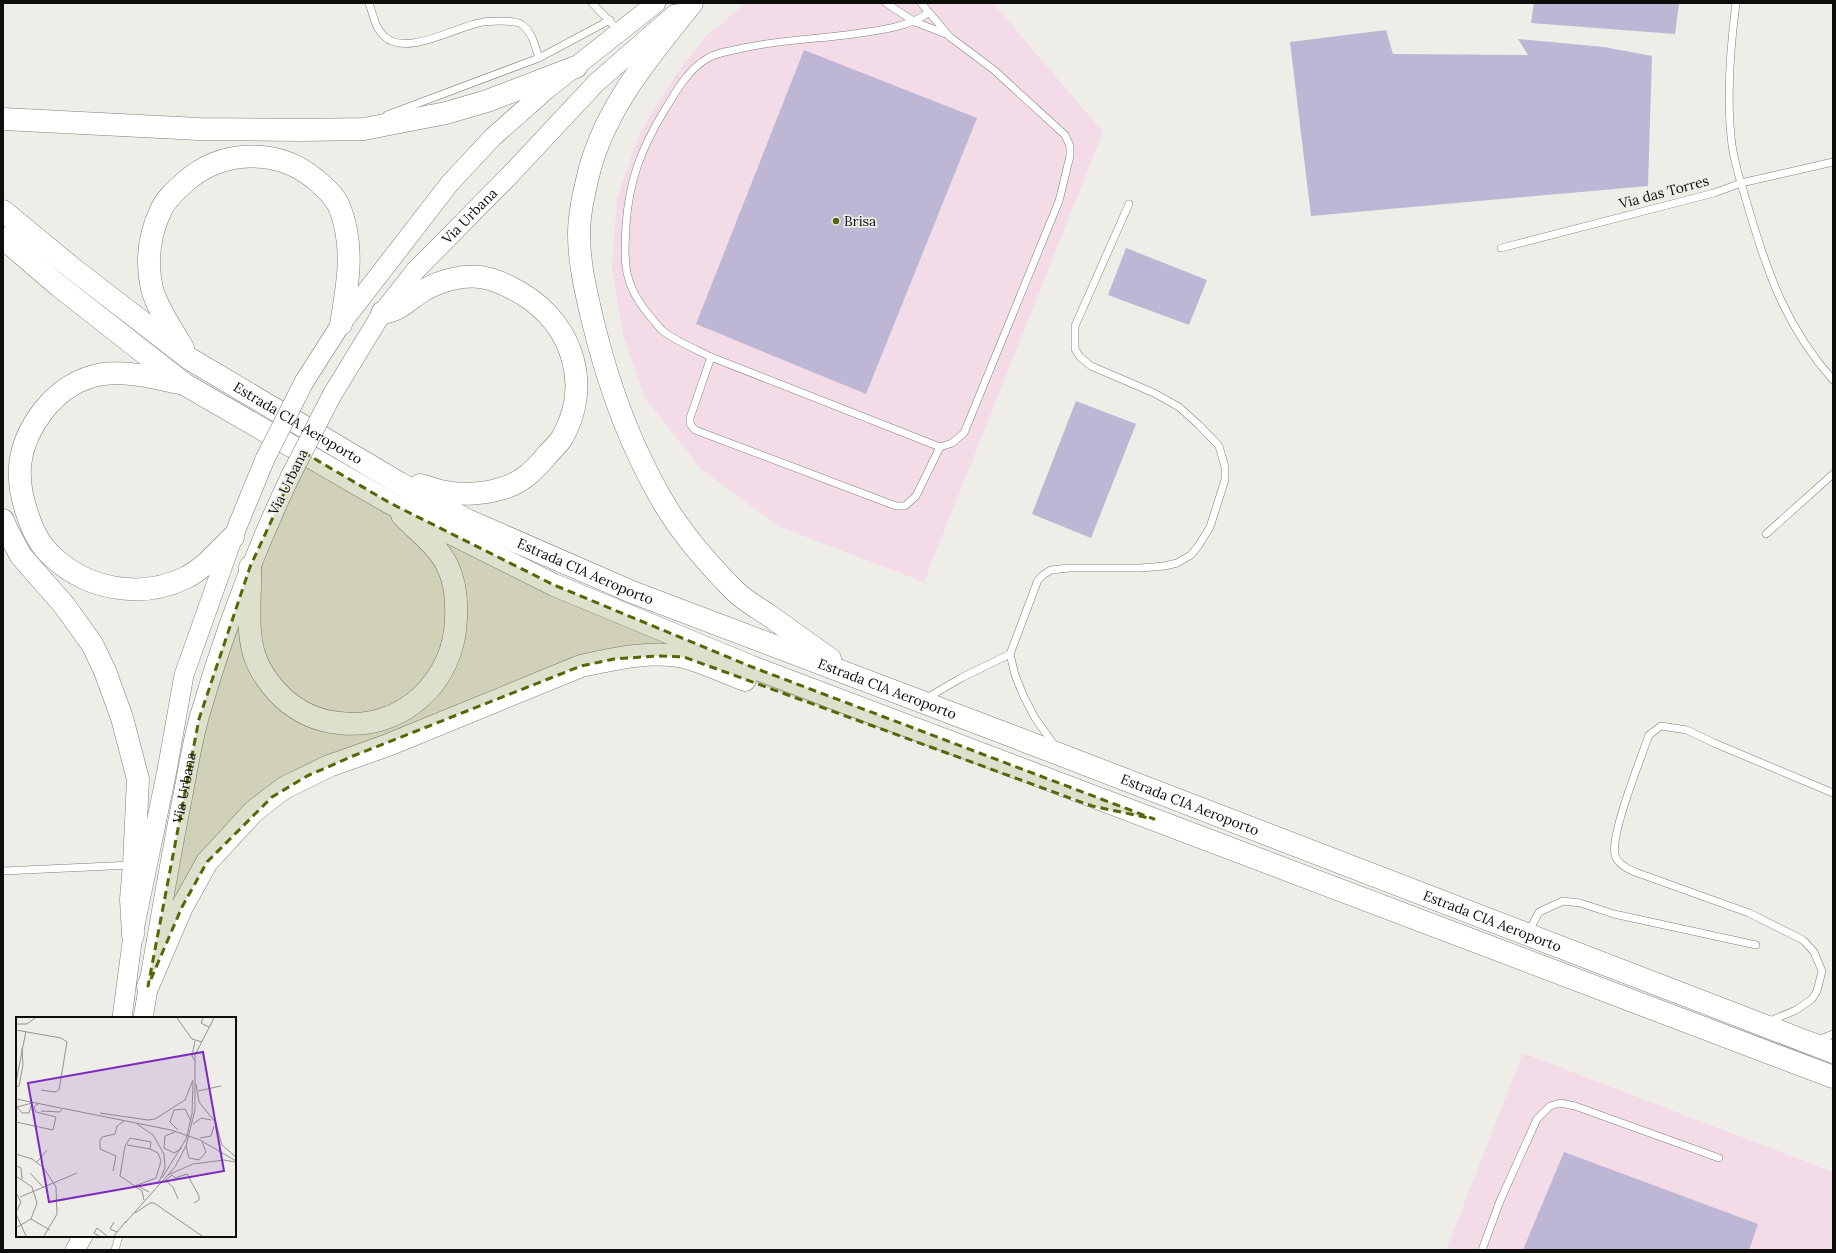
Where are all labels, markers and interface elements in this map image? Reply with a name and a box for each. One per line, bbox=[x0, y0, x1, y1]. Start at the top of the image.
street label: Via das Torres bbox=[1616, 171, 1711, 213]
street label: Via Urbana bbox=[437, 184, 501, 248]
place label: Brisa bbox=[844, 212, 876, 230]
marker: Brisa bbox=[831, 216, 841, 226]
street label: Estrada CIA Aeroporto bbox=[230, 378, 366, 468]
street label: Via Urbana bbox=[264, 446, 312, 519]
street label: Estrada CIA Aeroporto bbox=[514, 534, 656, 608]
street label: Estrada CIA Aeroporto bbox=[815, 654, 959, 723]
street label: Via Urbana bbox=[168, 751, 200, 825]
street label: Estrada CIA Aeroporto bbox=[1118, 770, 1262, 839]
street label: Estrada CIA Aeroporto bbox=[1420, 886, 1564, 956]
inset map bbox=[16, 1017, 236, 1237]

